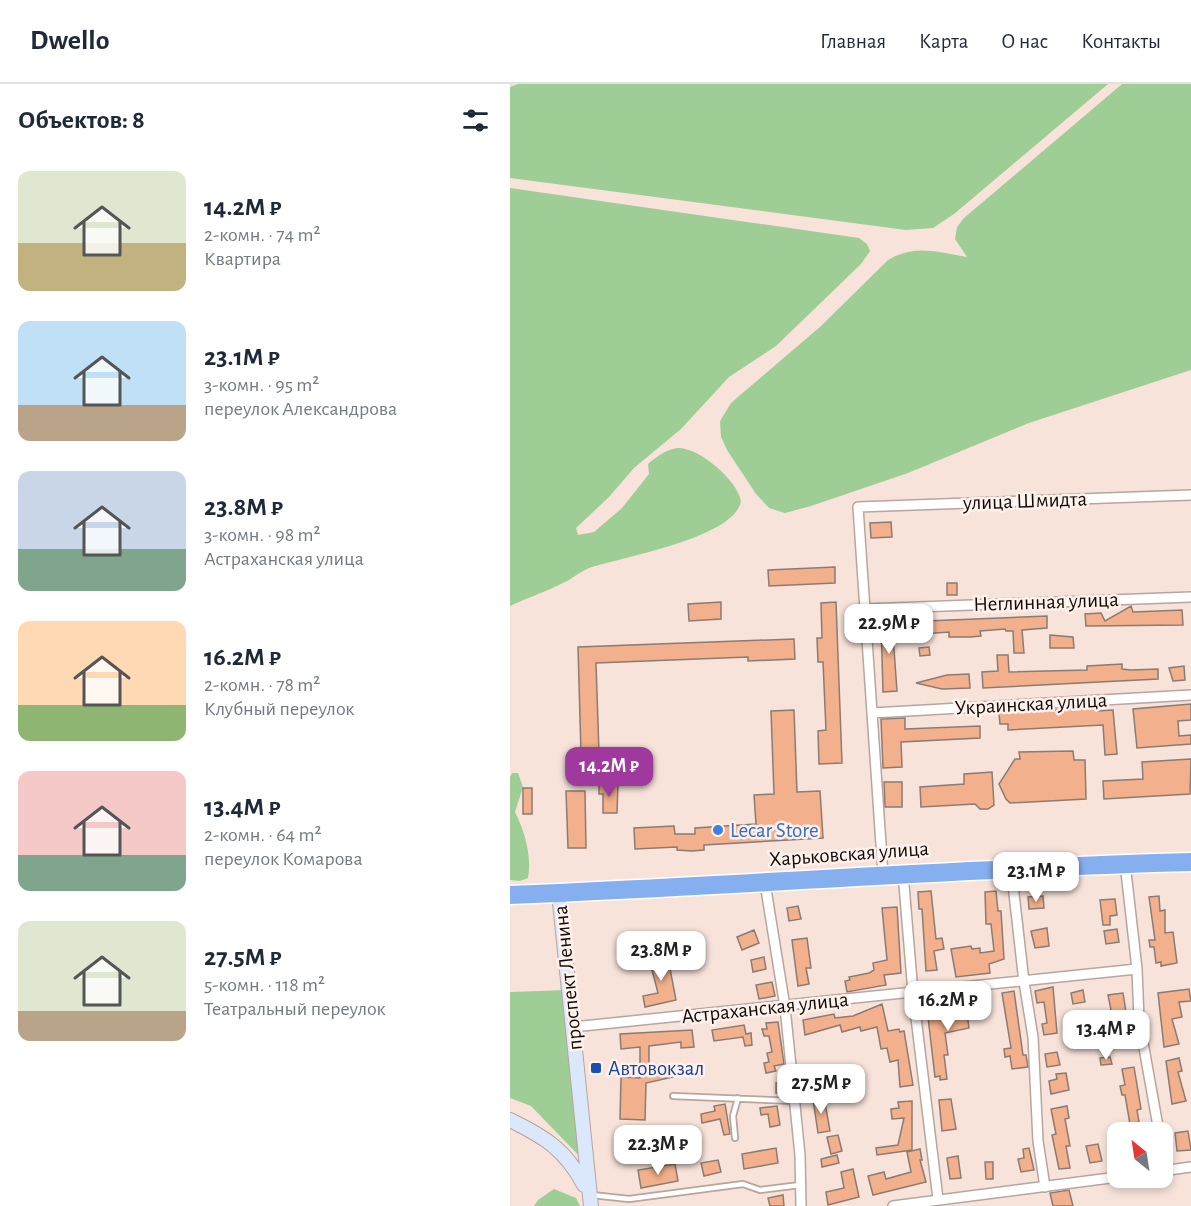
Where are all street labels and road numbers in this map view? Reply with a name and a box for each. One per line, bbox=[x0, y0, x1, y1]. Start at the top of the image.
street label: улица Шмидта bbox=[962, 488, 1088, 514]
street label: Неглинная улица bbox=[973, 589, 1120, 615]
street label: Украинская улица bbox=[954, 689, 1108, 718]
street label: Харьковская улица bbox=[768, 838, 930, 870]
street label: проспект Ленина bbox=[550, 904, 586, 1052]
street label: Астраханская улица bbox=[680, 989, 850, 1027]

